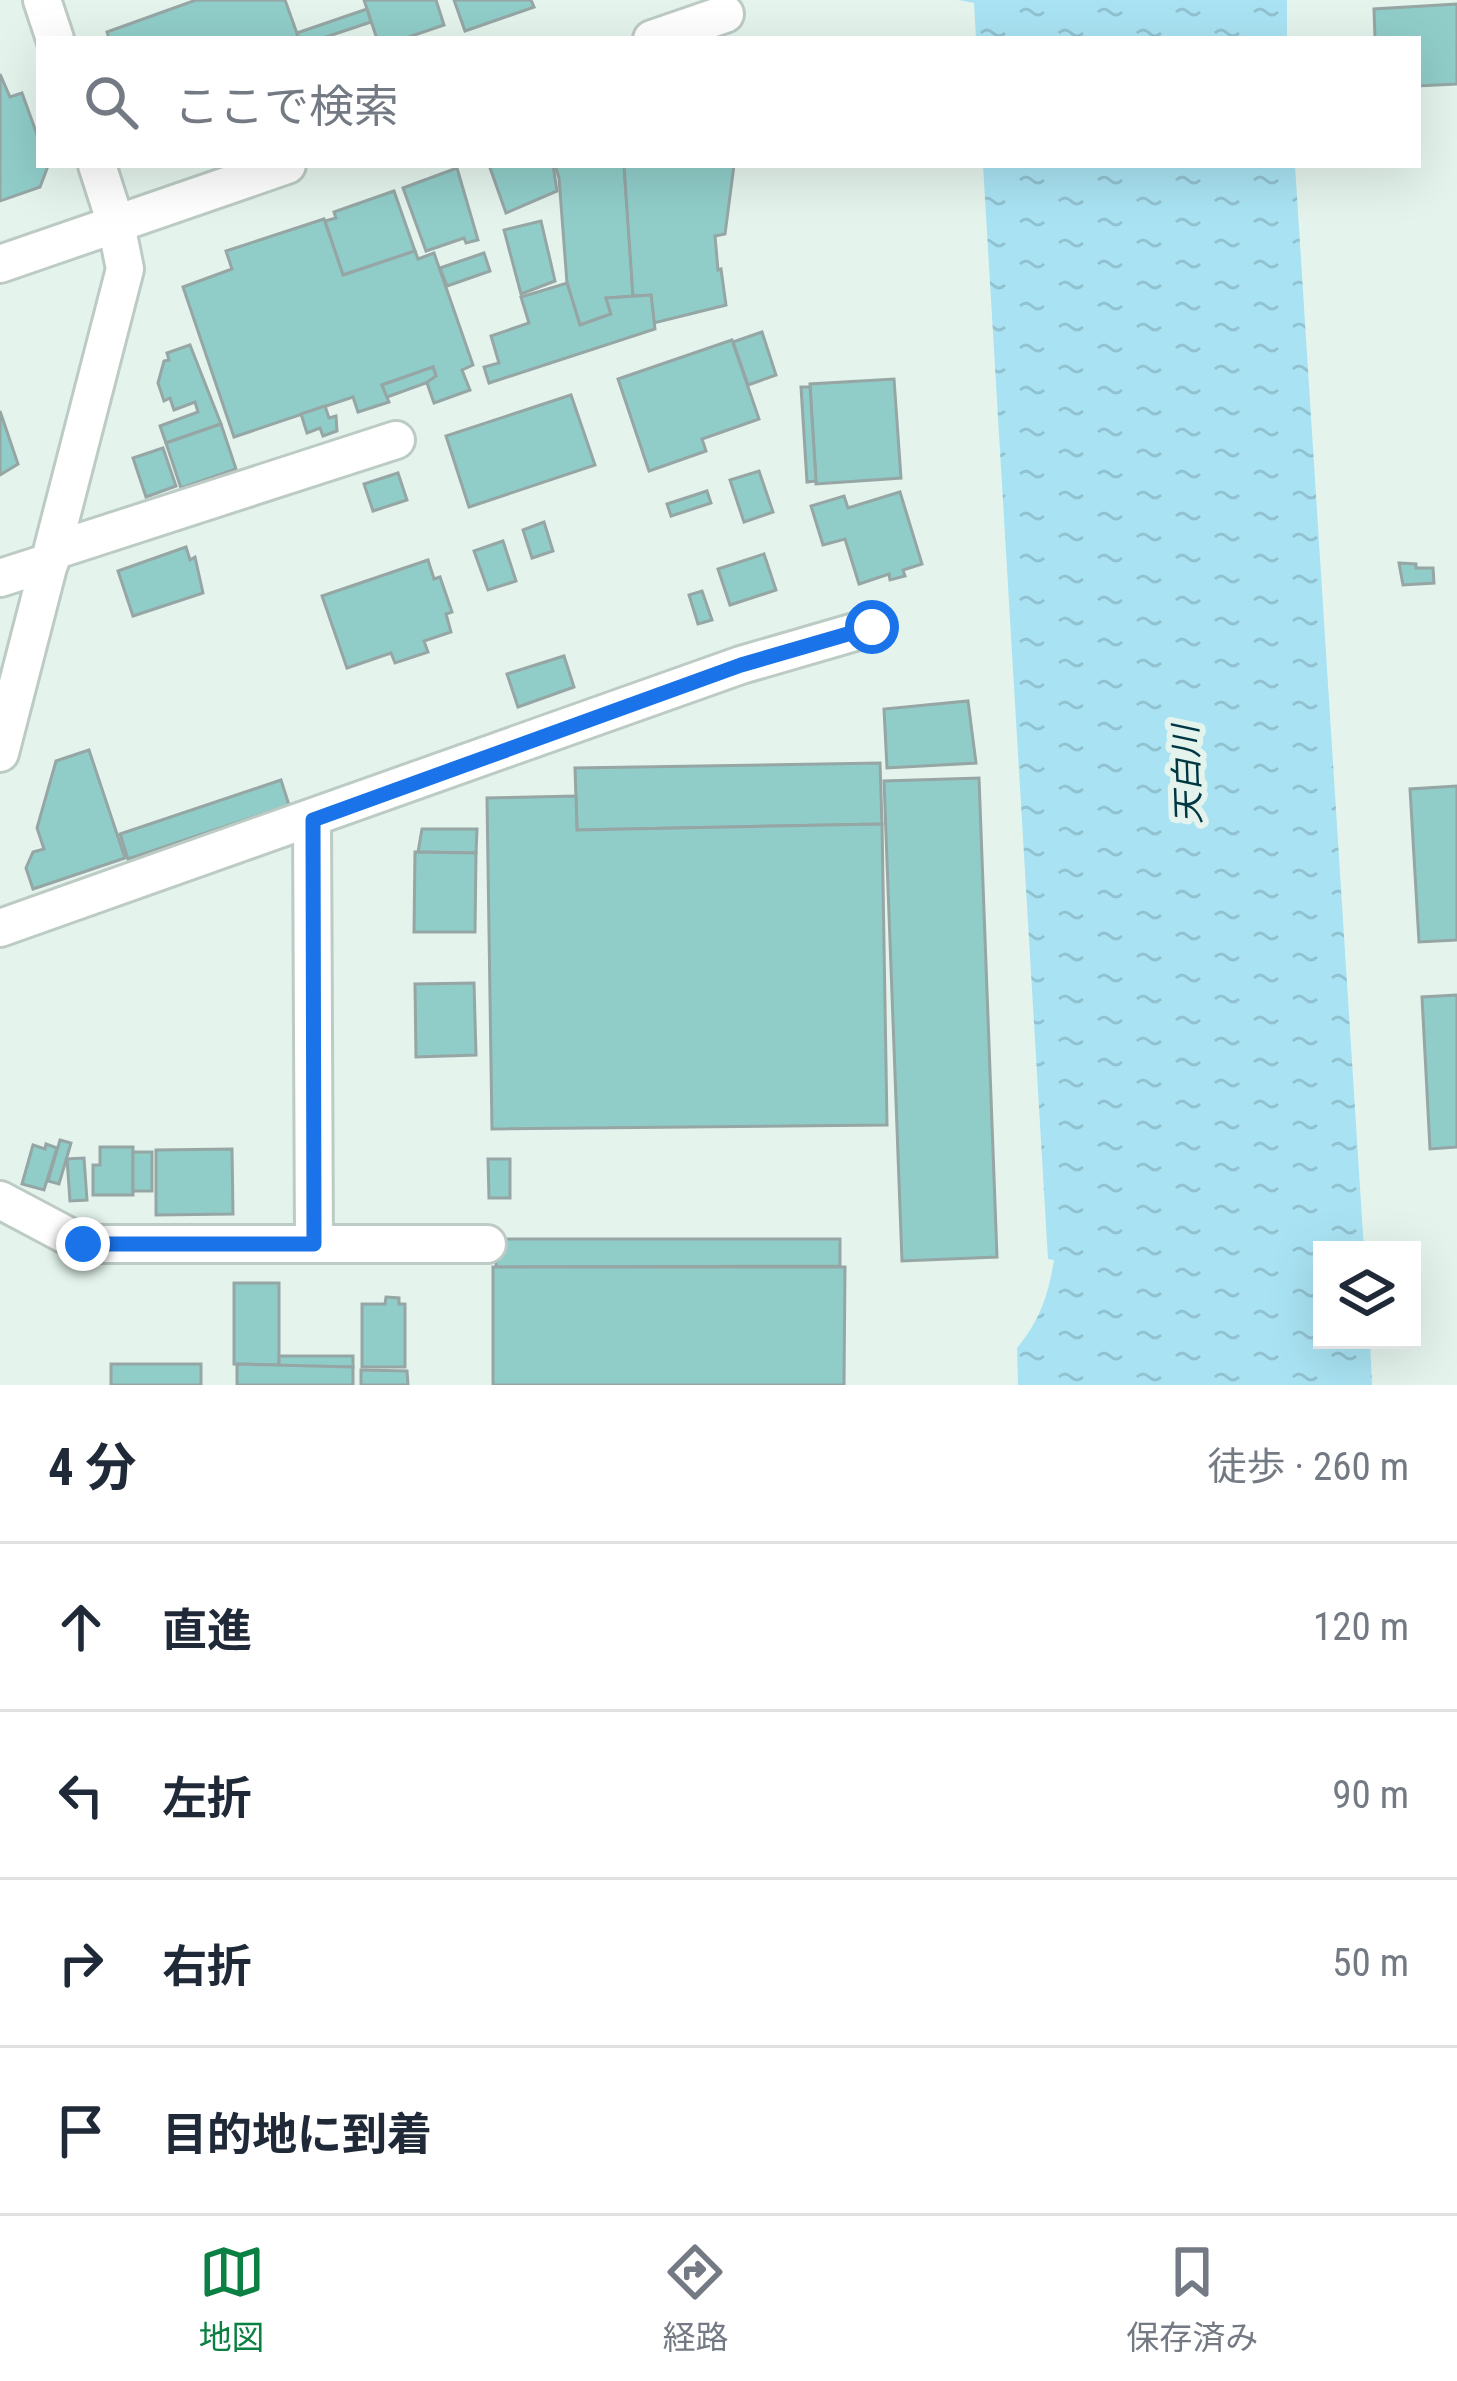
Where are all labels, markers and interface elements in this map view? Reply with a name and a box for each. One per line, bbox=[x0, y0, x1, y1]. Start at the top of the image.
search box bbox=[36, 36, 1421, 168]
icon: search bbox=[78, 69, 144, 135]
text: ここで検索 bbox=[174, 80, 399, 133]
route start bbox=[845, 600, 899, 654]
water label: 天白川 bbox=[1166, 722, 1208, 825]
route end bbox=[56, 1217, 110, 1271]
map controls bbox=[1313, 1241, 1421, 1349]
button: layers bbox=[1313, 1241, 1421, 1349]
text: 4 分 bbox=[48, 1438, 137, 1497]
text: 徒歩 · 260 m bbox=[1208, 1444, 1409, 1490]
icon: ahead bbox=[48, 1594, 114, 1660]
text: 直進 bbox=[162, 1604, 252, 1657]
text: 120 m bbox=[1313, 1604, 1409, 1650]
icon: left bbox=[48, 1762, 114, 1828]
text: 左折 bbox=[162, 1772, 252, 1825]
text: 90 m bbox=[1332, 1772, 1409, 1818]
icon: right bbox=[48, 1930, 114, 1996]
text: 右折 bbox=[162, 1940, 252, 1993]
text: 50 m bbox=[1332, 1940, 1409, 1986]
icon: arrive bbox=[48, 2098, 114, 2164]
text: 目的地に到着 bbox=[162, 2108, 432, 2161]
tab: 地図 bbox=[199, 2239, 265, 2359]
tab: 経路 bbox=[662, 2239, 728, 2359]
tab: 保存済み bbox=[1126, 2239, 1258, 2359]

